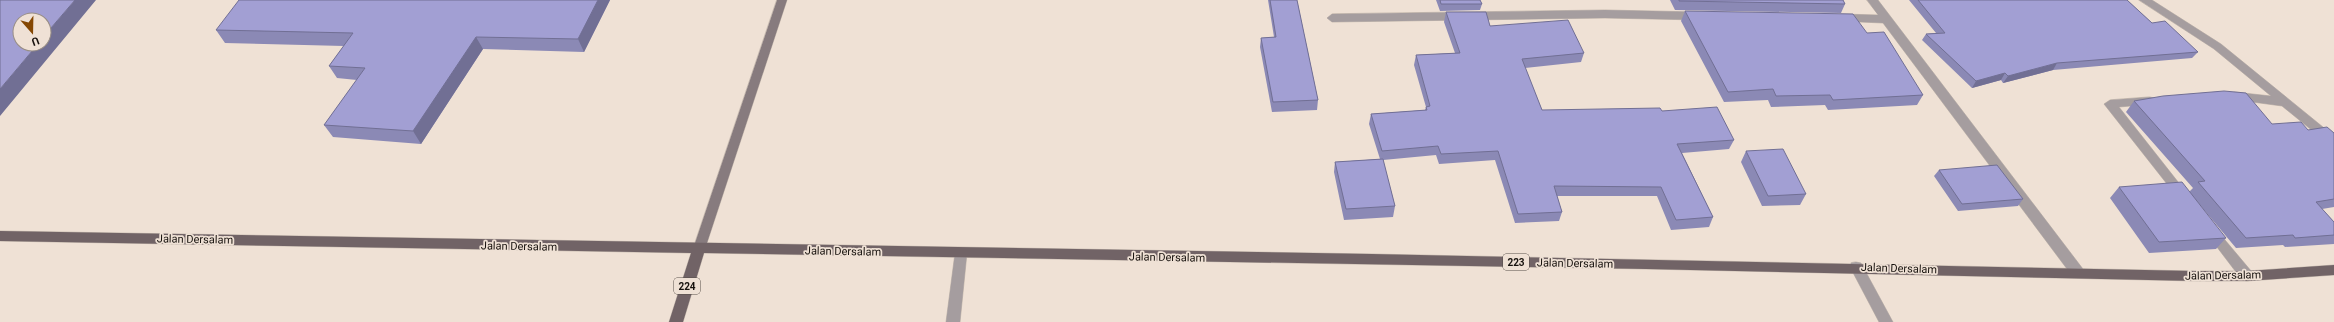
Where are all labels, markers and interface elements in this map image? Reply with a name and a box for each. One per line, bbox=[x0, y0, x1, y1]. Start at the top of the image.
north arrow bbox=[12, 12, 52, 52]
text: U bbox=[30, 34, 41, 48]
street label: Jalan Dersalam bbox=[157, 232, 233, 247]
street label: Jalan Dersalam bbox=[481, 239, 557, 254]
street label: Jalan Dersalam bbox=[805, 244, 881, 259]
street label: Jalan Dersalam bbox=[1129, 250, 1205, 265]
road number: 223 bbox=[1503, 254, 1529, 270]
street label: Jalan Dersalam bbox=[1537, 256, 1613, 271]
street label: Jalan Dersalam bbox=[1861, 261, 1937, 276]
street label: Jalan Dersalam bbox=[2185, 268, 2261, 283]
road number: 224 bbox=[674, 278, 700, 294]

